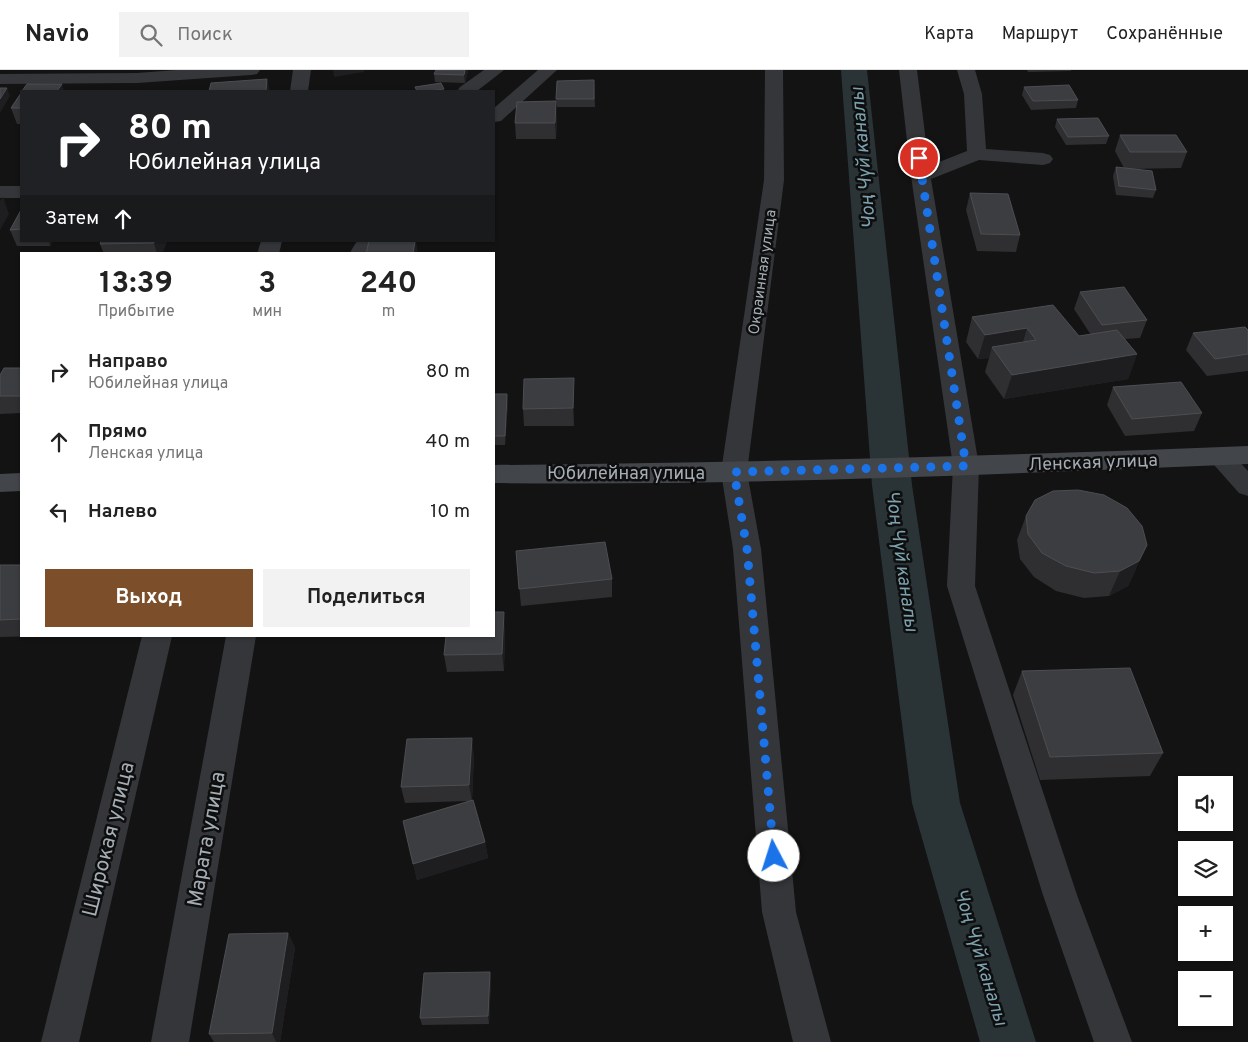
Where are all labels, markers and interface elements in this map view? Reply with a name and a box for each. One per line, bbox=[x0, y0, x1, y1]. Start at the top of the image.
search box bbox=[119, 12, 469, 57]
text: Navio bbox=[25, 20, 89, 50]
icon: search bbox=[137, 21, 165, 49]
text: Поиск bbox=[177, 23, 233, 47]
text: Карта bbox=[924, 23, 974, 46]
text: Маршрут bbox=[1002, 23, 1078, 46]
text: Сохранённые bbox=[1106, 23, 1223, 46]
water label: Чоң Чүй каналы bbox=[846, 86, 882, 229]
text: 80 m bbox=[128, 107, 212, 151]
icon: right bbox=[45, 110, 110, 175]
pin bbox=[898, 137, 940, 179]
icon: arrive bbox=[905, 144, 933, 172]
text: Юбилейная улица bbox=[128, 150, 321, 177]
icon: ahead bbox=[109, 205, 137, 233]
text: Затем bbox=[45, 207, 99, 231]
street label: Окраинная улица bbox=[745, 208, 782, 336]
text: 13:39 bbox=[99, 266, 173, 303]
text: 3 bbox=[258, 266, 276, 303]
text: 240 bbox=[360, 266, 417, 303]
text: Прибытие bbox=[98, 302, 175, 322]
text: мин bbox=[252, 302, 282, 322]
text: m bbox=[382, 302, 395, 322]
text: Направо bbox=[88, 350, 168, 374]
icon: right bbox=[45, 358, 73, 386]
text: 80 m bbox=[426, 360, 470, 384]
text: Юбилейная улица bbox=[88, 374, 228, 394]
text: Прямо bbox=[88, 420, 147, 444]
icon: ahead bbox=[45, 428, 73, 456]
text: 40 m bbox=[425, 430, 470, 454]
text: Ленская улица bbox=[88, 444, 203, 464]
street label: Ленская улица bbox=[1028, 450, 1158, 477]
street label: Юбилейная улица bbox=[547, 463, 705, 486]
water label: Чоң Чүй каналы bbox=[879, 489, 923, 634]
icon: left bbox=[45, 498, 73, 526]
text: Налево bbox=[88, 500, 157, 524]
text: 10 m bbox=[430, 500, 470, 524]
button: Выход bbox=[45, 569, 253, 627]
button: Поделиться bbox=[263, 569, 470, 627]
street label: Широкая улица bbox=[77, 759, 142, 920]
street label: Марата улица bbox=[182, 770, 233, 909]
map controls bbox=[1178, 776, 1233, 1026]
button: sound bbox=[1178, 776, 1233, 831]
position arrow bbox=[747, 829, 799, 881]
button: layers bbox=[1178, 841, 1233, 896]
water label: Чоң Чүй каналы bbox=[948, 886, 1012, 1029]
button: + bbox=[1178, 906, 1233, 961]
button: − bbox=[1178, 971, 1233, 1026]

